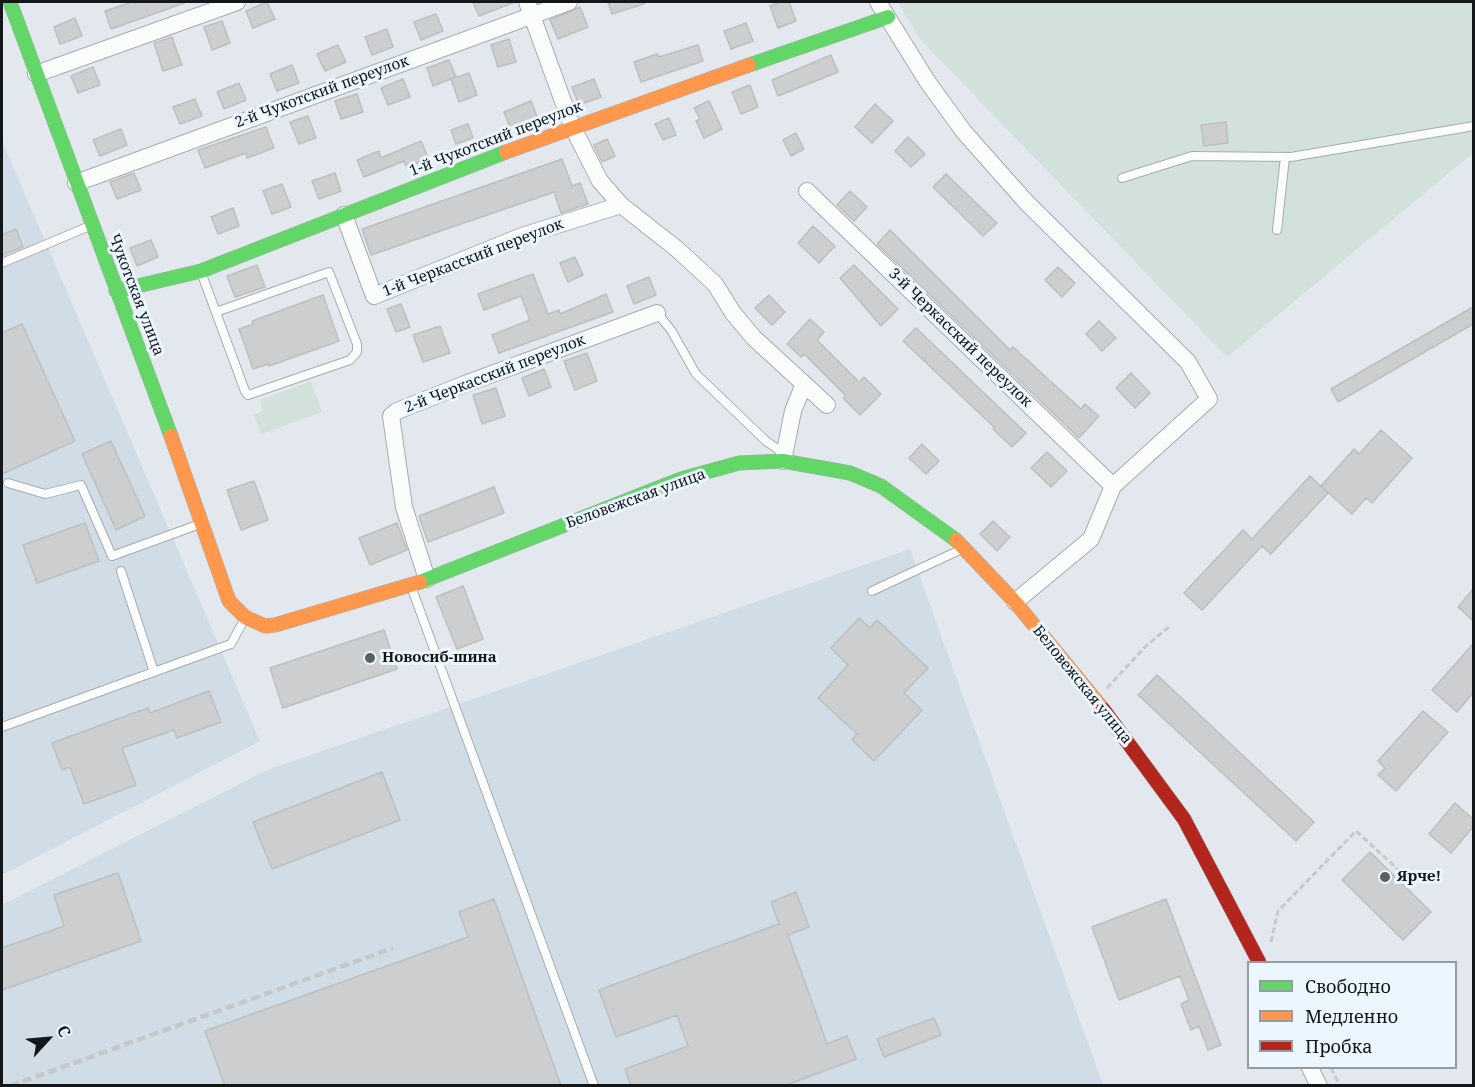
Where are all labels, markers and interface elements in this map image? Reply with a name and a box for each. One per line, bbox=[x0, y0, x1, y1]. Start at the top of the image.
street label: 2-й Чукотский переулок bbox=[233, 52, 411, 132]
street label: 1-й Чукотский переулок bbox=[407, 98, 585, 180]
street label: 1-й Черкасский переулок bbox=[380, 215, 566, 301]
street label: Чукотская улица bbox=[104, 232, 168, 358]
street label: 3-й Черкасский переулок bbox=[885, 265, 1035, 411]
street label: 2-й Черкасский переулок bbox=[402, 331, 588, 417]
street label: Беловежская улица bbox=[564, 465, 708, 533]
street label: Беловежская улица bbox=[1029, 622, 1135, 748]
place label: Новосиб-шина bbox=[382, 649, 497, 667]
marker: Новосиб-шина bbox=[363, 651, 377, 665]
place label: Ярче! bbox=[1397, 868, 1441, 886]
marker: Ярче! bbox=[1378, 870, 1392, 884]
legend bbox=[1247, 961, 1457, 1069]
text: Свободно bbox=[1305, 974, 1391, 998]
text: Медленно bbox=[1305, 1004, 1398, 1028]
north arrow bbox=[18, 1009, 78, 1069]
text: С bbox=[52, 1022, 76, 1041]
text: Пробка bbox=[1305, 1034, 1372, 1058]

